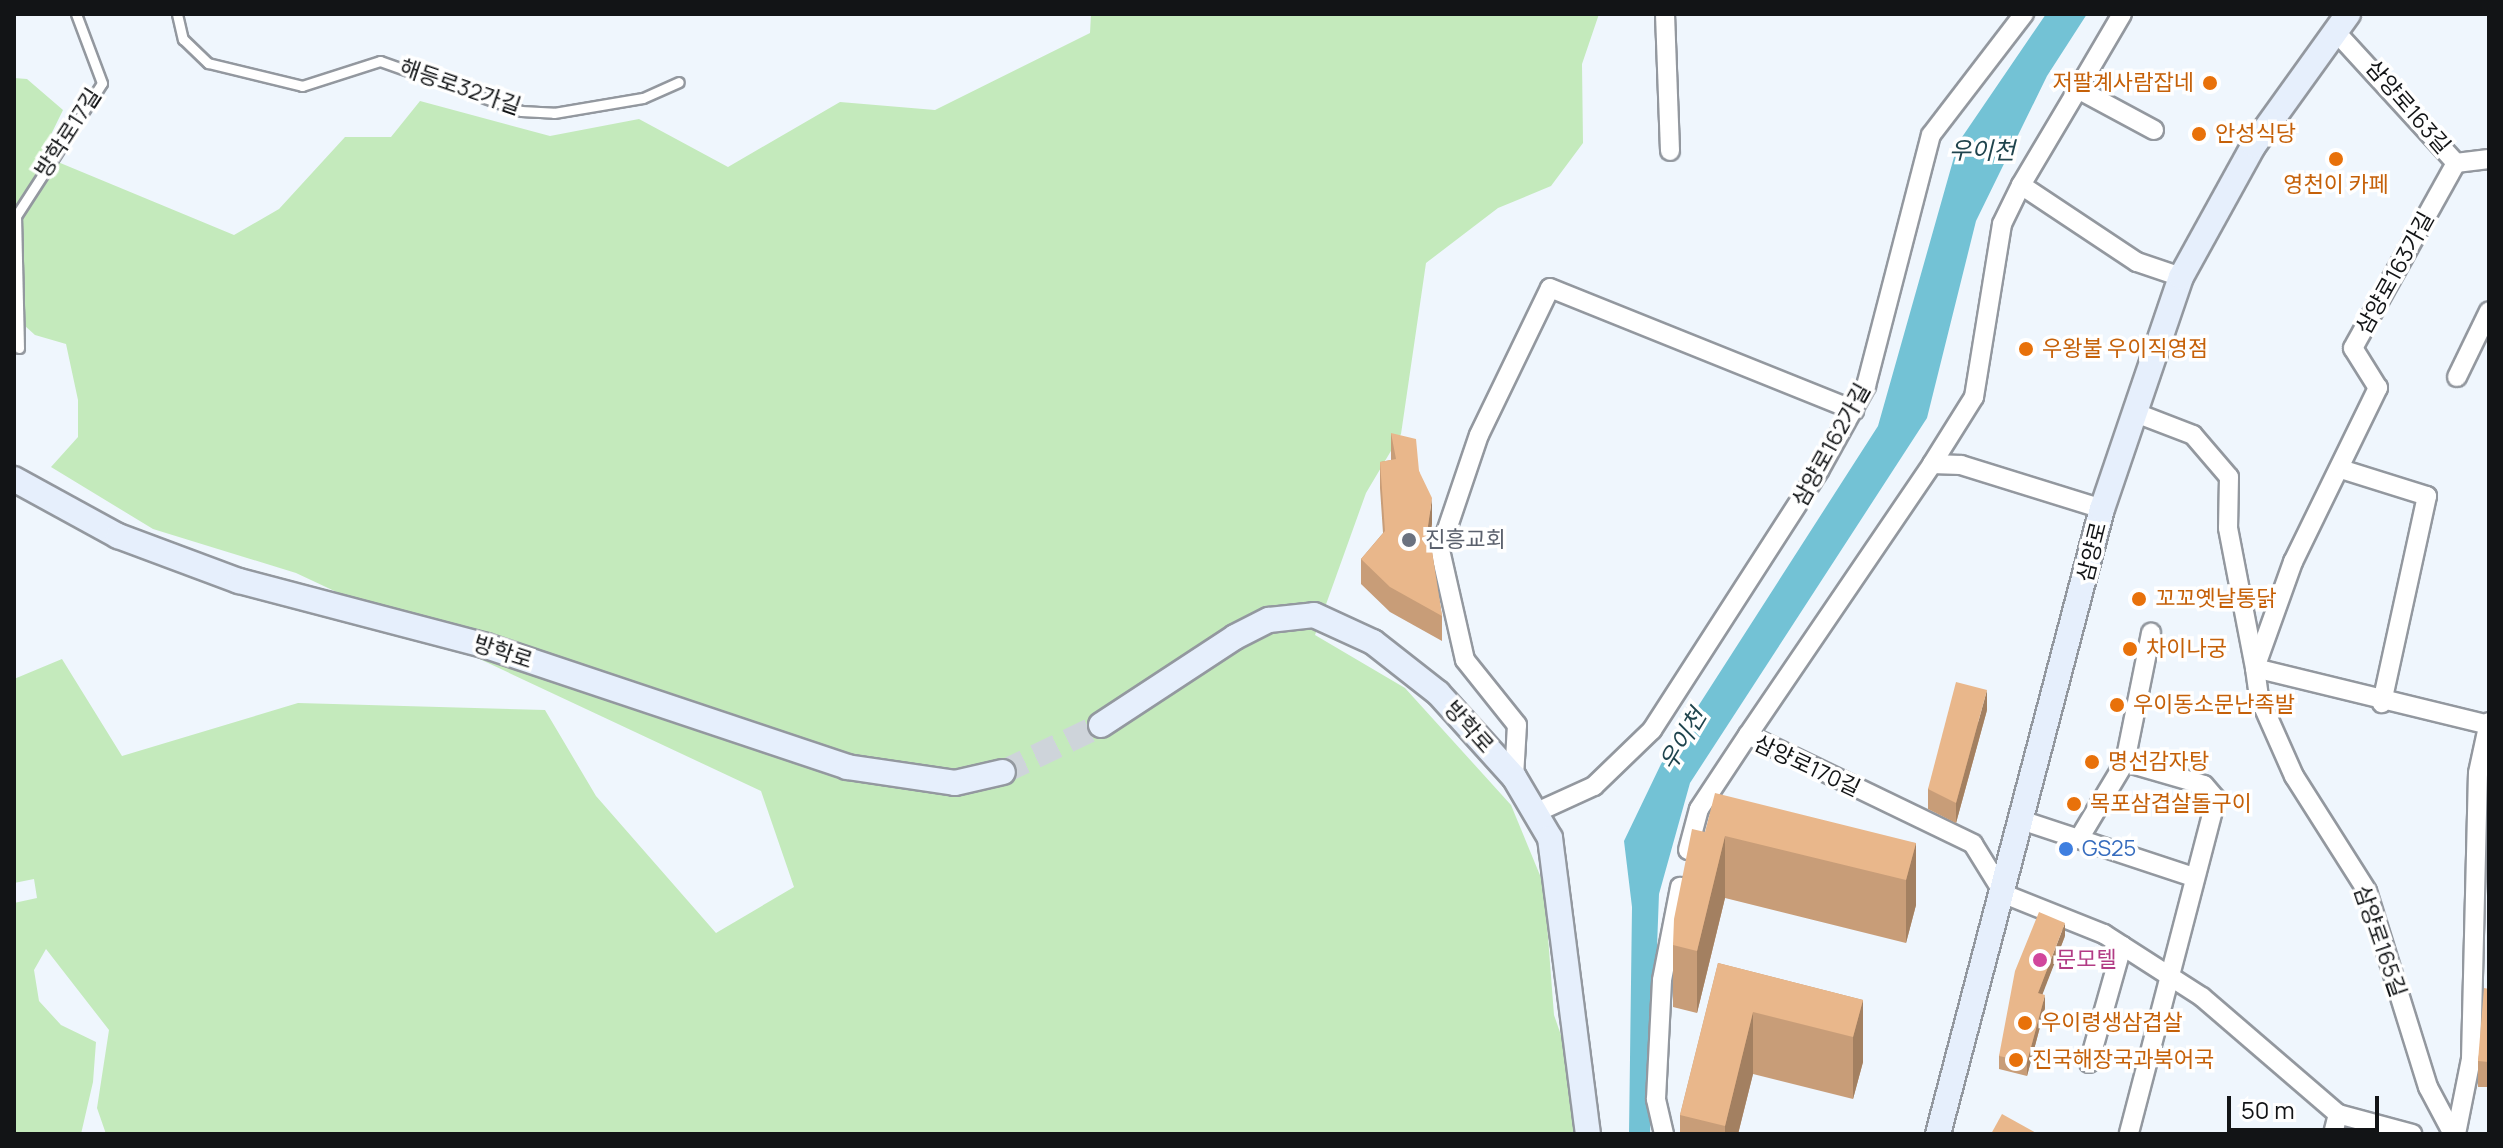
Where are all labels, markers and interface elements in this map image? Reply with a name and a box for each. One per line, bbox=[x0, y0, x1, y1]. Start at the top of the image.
street label: 해등로32가길 bbox=[396, 54, 524, 120]
street label: 삼양로163길 bbox=[2360, 55, 2456, 159]
place label: 저팔계사람잡네 bbox=[2052, 70, 2194, 96]
marker: 저팔계사람잡네 bbox=[2201, 74, 2219, 92]
street label: 방학로17길 bbox=[30, 84, 106, 182]
place label: 안성식당 bbox=[2215, 121, 2296, 147]
marker: 안성식당 bbox=[2190, 125, 2208, 143]
water label: 우이천 bbox=[1949, 136, 2015, 164]
marker: 영천이 카페 bbox=[2327, 150, 2345, 168]
place label: 영천이 카페 bbox=[2283, 172, 2389, 198]
street label: 삼양로163가길 bbox=[2351, 207, 2439, 339]
place label: 우왕불 우이직영점 bbox=[2042, 336, 2208, 362]
marker: 우왕불 우이직영점 bbox=[2017, 340, 2035, 358]
street label: 삼양로162가길 bbox=[1786, 379, 1876, 511]
street label: 삼양로 bbox=[2072, 519, 2112, 585]
place label: 진흥교회 bbox=[1425, 527, 1506, 553]
marker: 진흥교회 bbox=[1400, 531, 1418, 549]
place label: 꼬꼬옛날통닭 bbox=[2155, 586, 2276, 612]
marker: 꼬꼬옛날통닭 bbox=[2130, 590, 2148, 608]
street label: 방학로 bbox=[470, 630, 536, 674]
place label: 차이나궁 bbox=[2146, 636, 2227, 662]
marker: 차이나궁 bbox=[2121, 640, 2139, 658]
place label: 우이동소문난족발 bbox=[2133, 692, 2295, 718]
street label: 방학로 bbox=[1439, 696, 1499, 758]
marker: 우이동소문난족발 bbox=[2108, 696, 2126, 714]
water label: 우이천 bbox=[1653, 703, 1711, 775]
street label: 삼양로170길 bbox=[1750, 730, 1864, 802]
place label: 명선감자탕 bbox=[2108, 749, 2209, 775]
marker: 명선감자탕 bbox=[2083, 753, 2101, 771]
place label: 목포삼겹살돌구이 bbox=[2090, 791, 2252, 817]
marker: 목포삼겹살돌구이 bbox=[2065, 795, 2083, 813]
place label: GS25 bbox=[2082, 836, 2136, 862]
marker: GS25 bbox=[2057, 840, 2075, 858]
street label: 삼양로165길 bbox=[2349, 882, 2411, 1000]
place label: 문모텔 bbox=[2056, 947, 2117, 973]
marker: 문모텔 bbox=[2031, 951, 2049, 969]
place label: 우이령생삼겹살 bbox=[2041, 1010, 2183, 1036]
marker: 우이령생삼겹살 bbox=[2016, 1014, 2034, 1032]
place label: 진국해장국과북어국 bbox=[2032, 1047, 2214, 1073]
marker: 진국해장국과북어국 bbox=[2007, 1051, 2025, 1069]
scale bar bbox=[2231, 1080, 2383, 1130]
text: 50 m bbox=[2241, 1093, 2295, 1126]

